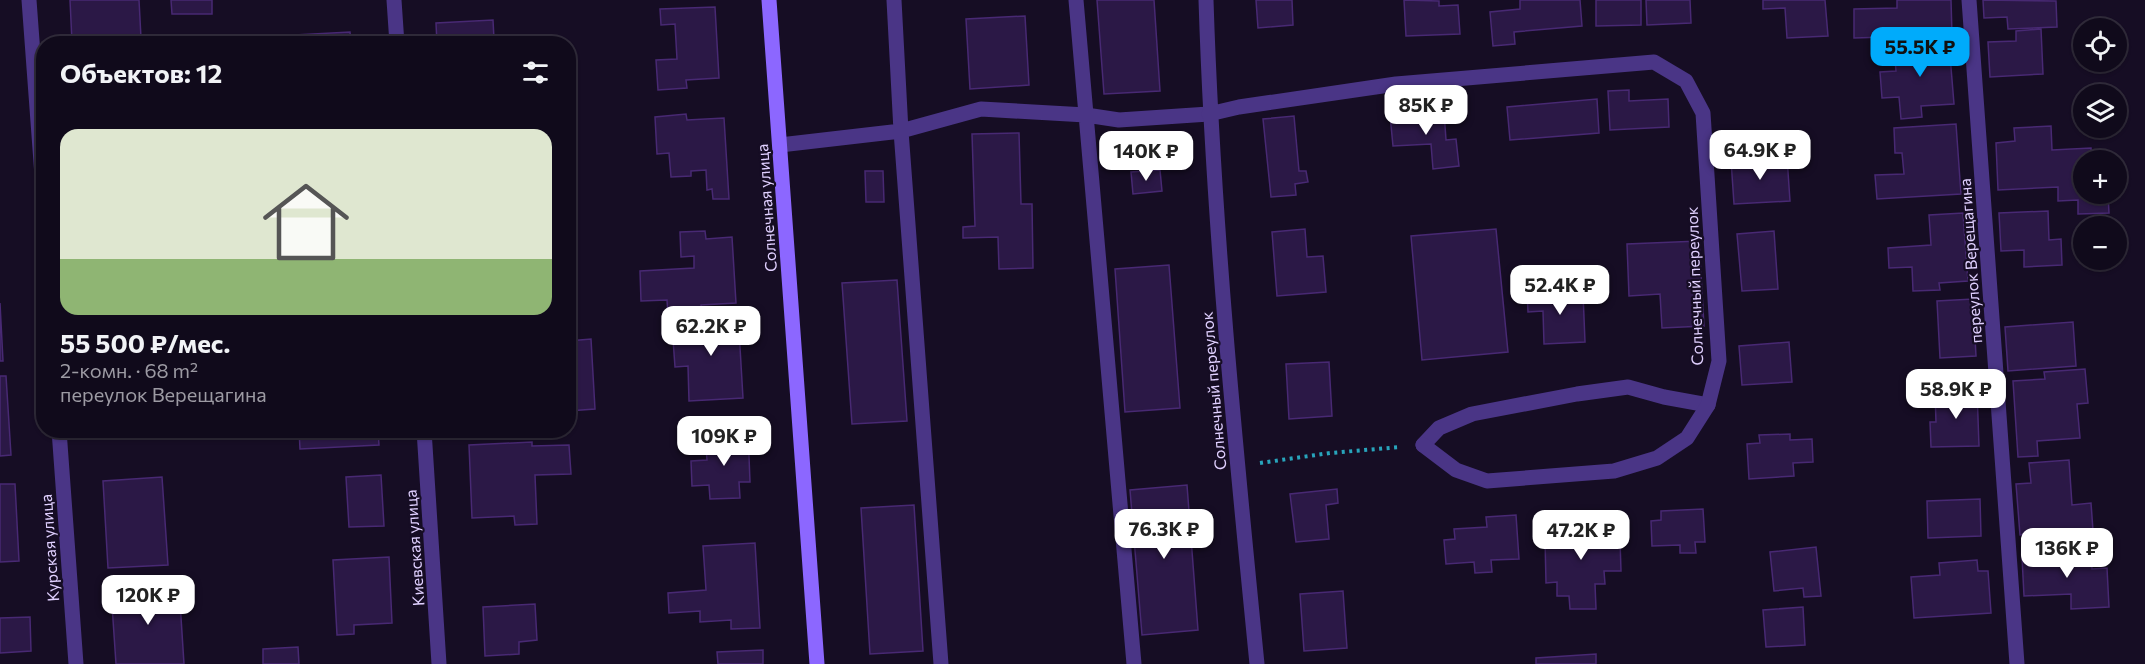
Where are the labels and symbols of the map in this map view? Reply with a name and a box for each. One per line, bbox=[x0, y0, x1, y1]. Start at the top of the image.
pin: 55.5K ₽ bbox=[1865, 27, 1975, 78]
pin: 85K ₽ bbox=[1384, 85, 1468, 136]
pin: 64.9K ₽ bbox=[1705, 130, 1815, 181]
pin: 140K ₽ bbox=[1097, 131, 1195, 182]
street label: Солнечная улица bbox=[752, 143, 780, 273]
street label: переулок Верещагина bbox=[1955, 178, 1985, 344]
street label: Солнечный переулок bbox=[1682, 206, 1706, 366]
pin: 52.4K ₽ bbox=[1505, 265, 1615, 316]
pin: 62.2K ₽ bbox=[656, 306, 766, 357]
street label: Солнечный переулок bbox=[1197, 311, 1229, 471]
pin: 58.9K ₽ bbox=[1901, 369, 2011, 420]
pin: 109K ₽ bbox=[675, 416, 773, 467]
street label: Киевская улица bbox=[400, 489, 428, 607]
street label: Курская улица bbox=[36, 494, 62, 602]
pin: 76.3K ₽ bbox=[1109, 509, 1219, 560]
pin: 47.2K ₽ bbox=[1526, 510, 1636, 561]
pin: 136K ₽ bbox=[2018, 528, 2116, 579]
pin: 120K ₽ bbox=[99, 575, 197, 626]

